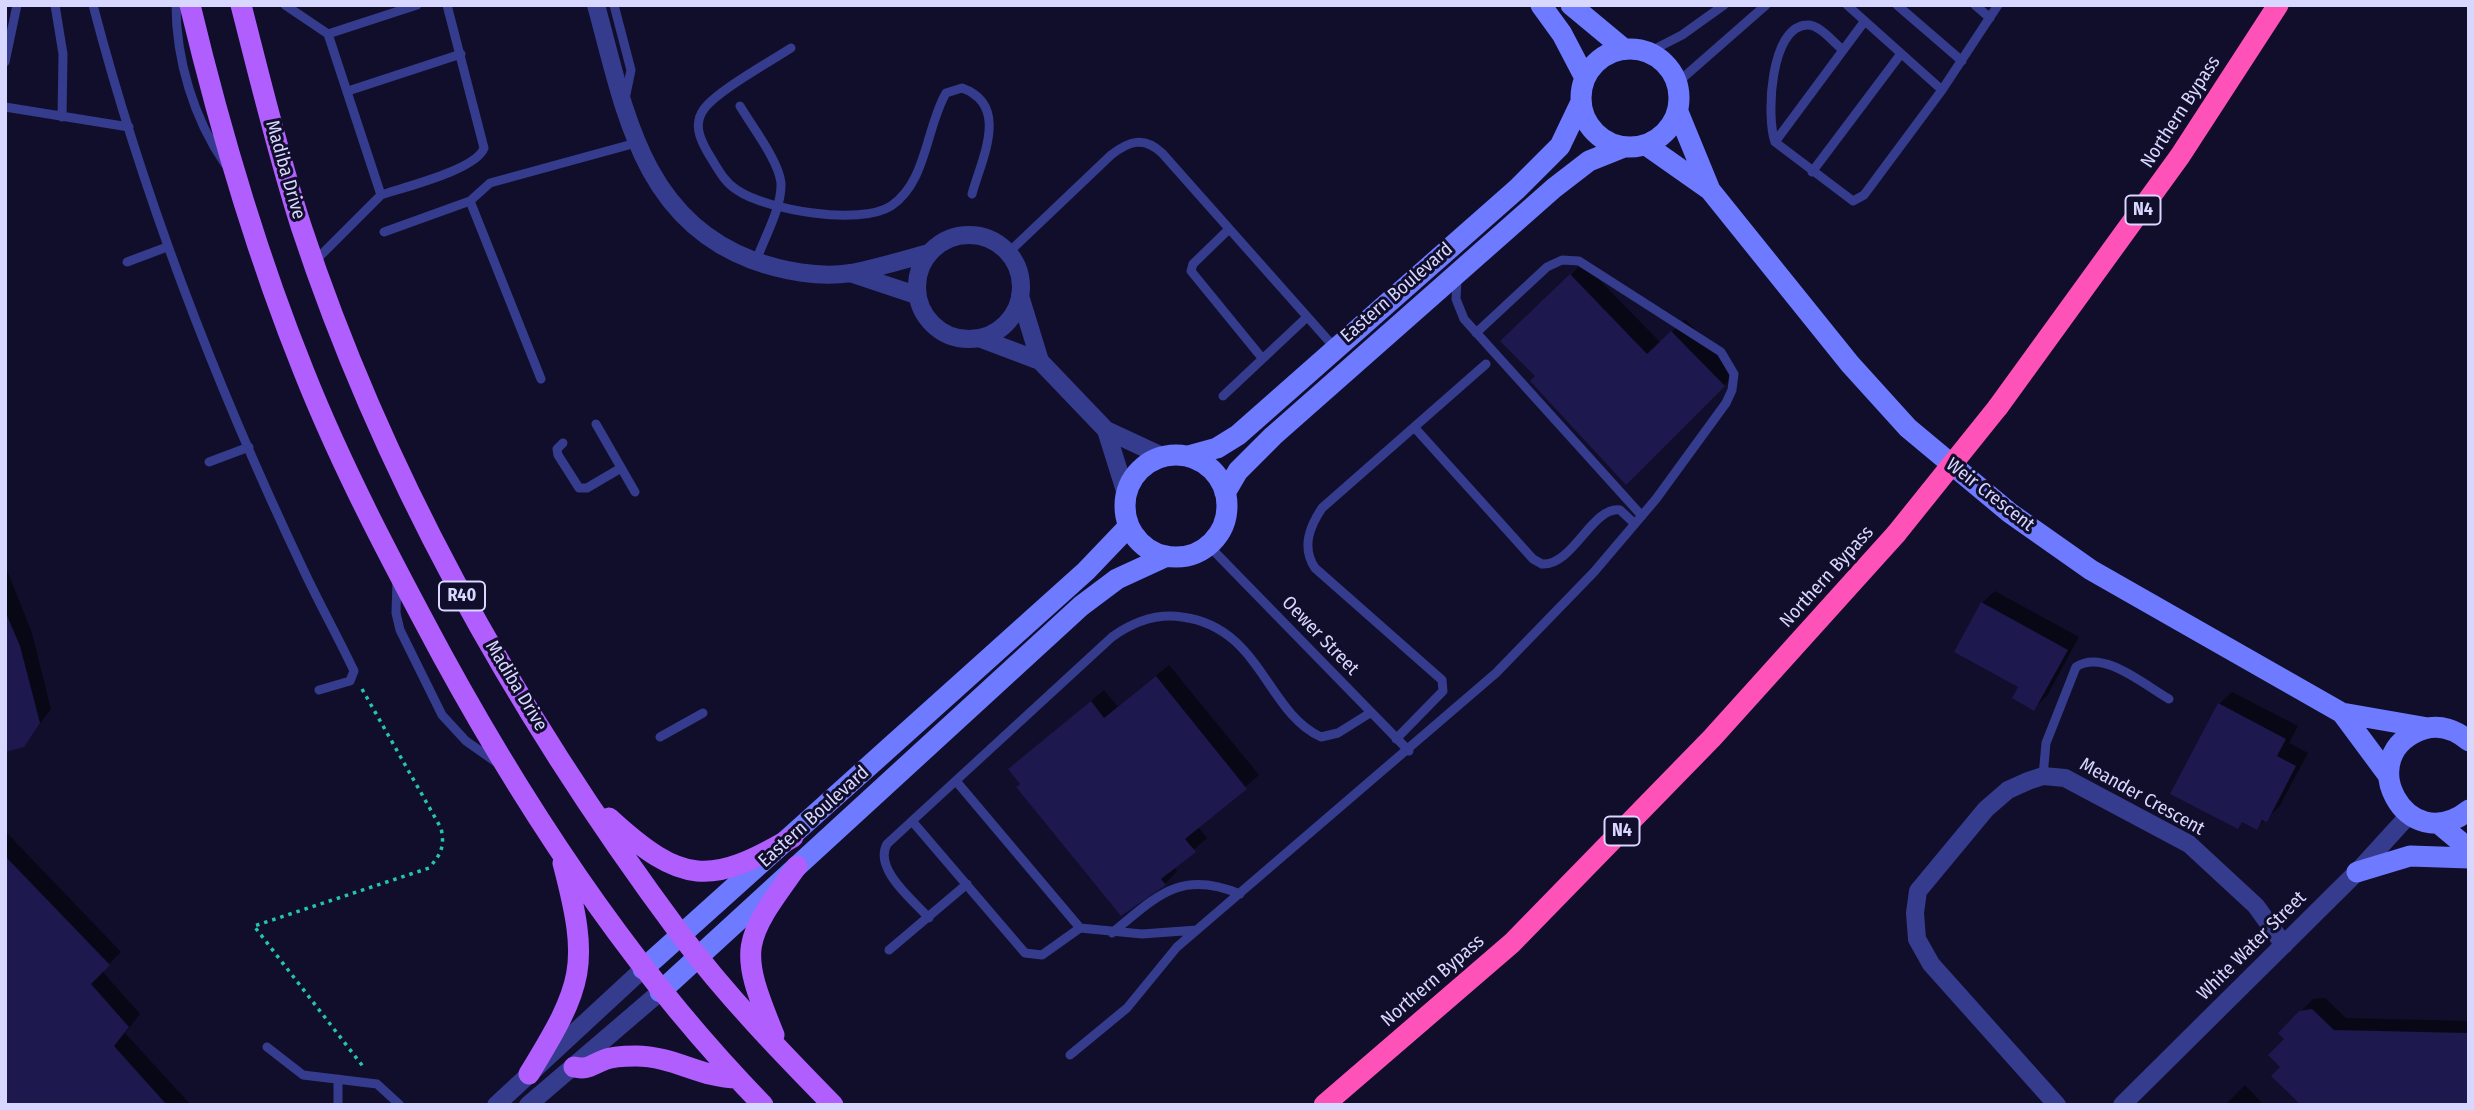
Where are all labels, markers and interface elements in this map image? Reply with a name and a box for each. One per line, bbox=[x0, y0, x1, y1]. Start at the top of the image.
street label: Northern Bypass bbox=[2136, 52, 2226, 172]
street label: Madiba Drive bbox=[260, 118, 310, 222]
road number: N4 bbox=[2126, 196, 2160, 224]
street label: Eastern Boulevard bbox=[1336, 238, 1458, 348]
street label: Weir Crescent bbox=[1941, 453, 2039, 537]
street label: Northern Bypass bbox=[1775, 521, 1879, 633]
road number: R40 bbox=[439, 582, 485, 610]
street label: Oewer Street bbox=[1277, 592, 1363, 680]
street label: Madiba Drive bbox=[480, 637, 552, 735]
street label: Meander Crescent bbox=[2076, 753, 2208, 841]
street label: Eastern Boulevard bbox=[754, 761, 874, 873]
road number: N4 bbox=[1604, 816, 1640, 846]
street label: White Water Street bbox=[2193, 887, 2311, 1005]
street label: Northern Bypass bbox=[1377, 930, 1489, 1032]

